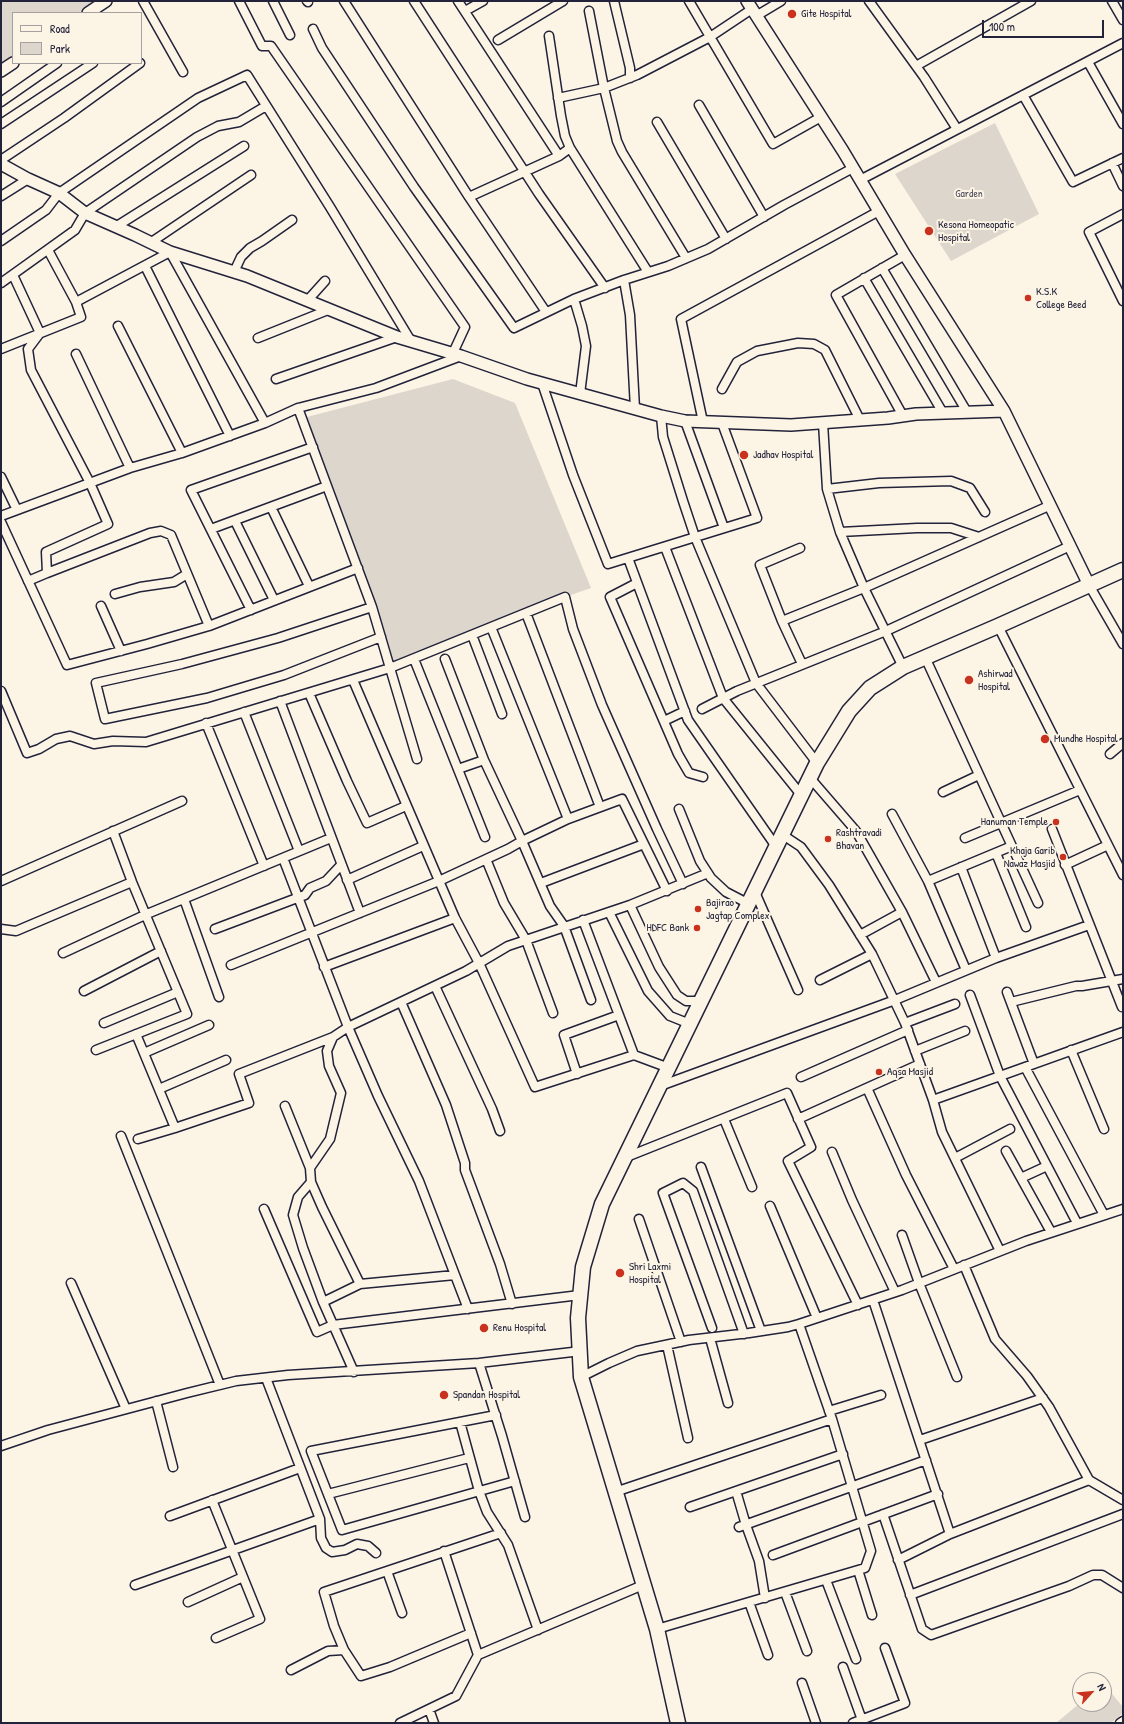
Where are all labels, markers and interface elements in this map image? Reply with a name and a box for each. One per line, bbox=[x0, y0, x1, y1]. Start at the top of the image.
place label: Gite Hospital bbox=[801, 7, 851, 21]
marker: Gite Hospital bbox=[786, 8, 798, 20]
legend bbox=[12, 12, 142, 64]
scale bar bbox=[984, 12, 1106, 38]
text: 100 m bbox=[989, 18, 1015, 35]
text: Road bbox=[50, 20, 70, 37]
text: Park bbox=[50, 40, 70, 57]
park label: Garden bbox=[955, 187, 983, 201]
place label: Kesona Homeopatic Hospital bbox=[938, 218, 1014, 244]
marker: Kesona Homeopatic Hospital bbox=[923, 225, 935, 237]
place label: K.S.K College Beed bbox=[1036, 285, 1086, 311]
marker: K.S.K College Beed bbox=[1023, 293, 1033, 303]
place label: Jadhav Hospital bbox=[753, 448, 814, 462]
marker: Jadhav Hospital bbox=[738, 449, 750, 461]
place label: Ashirwad Hospital bbox=[978, 667, 1013, 693]
marker: Ashirwad Hospital bbox=[963, 674, 975, 686]
place label: Mundhe Hospital bbox=[1054, 732, 1118, 746]
marker: Mundhe Hospital bbox=[1039, 733, 1051, 745]
place label: Hanuman Temple bbox=[981, 815, 1048, 829]
marker: Hanuman Temple bbox=[1051, 817, 1061, 827]
place label: Rashtravadi Bhavan bbox=[836, 826, 882, 852]
marker: Rashtravadi Bhavan bbox=[823, 834, 833, 844]
place label: Khaja Garib Nawaz Masjid bbox=[1004, 844, 1055, 870]
marker: Khaja Garib Nawaz Masjid bbox=[1058, 852, 1068, 862]
place label: Bajirao Jagtap Complex bbox=[706, 896, 769, 922]
marker: Bajirao Jagtap Complex bbox=[693, 904, 703, 914]
place label: HDFC Bank bbox=[647, 921, 689, 935]
marker: HDFC Bank bbox=[692, 923, 702, 933]
place label: Aqsa Masjid bbox=[887, 1065, 933, 1079]
marker: Aqsa Masjid bbox=[874, 1067, 884, 1077]
place label: Shri Laxmi Hospital bbox=[629, 1260, 671, 1286]
marker: Shri Laxmi Hospital bbox=[614, 1267, 626, 1279]
place label: Renu Hospital bbox=[493, 1321, 546, 1335]
marker: Renu Hospital bbox=[478, 1322, 490, 1334]
place label: Spandan Hospital bbox=[453, 1388, 520, 1402]
marker: Spandan Hospital bbox=[438, 1389, 450, 1401]
north arrow bbox=[1072, 1672, 1112, 1712]
text: N bbox=[1094, 1681, 1109, 1693]

